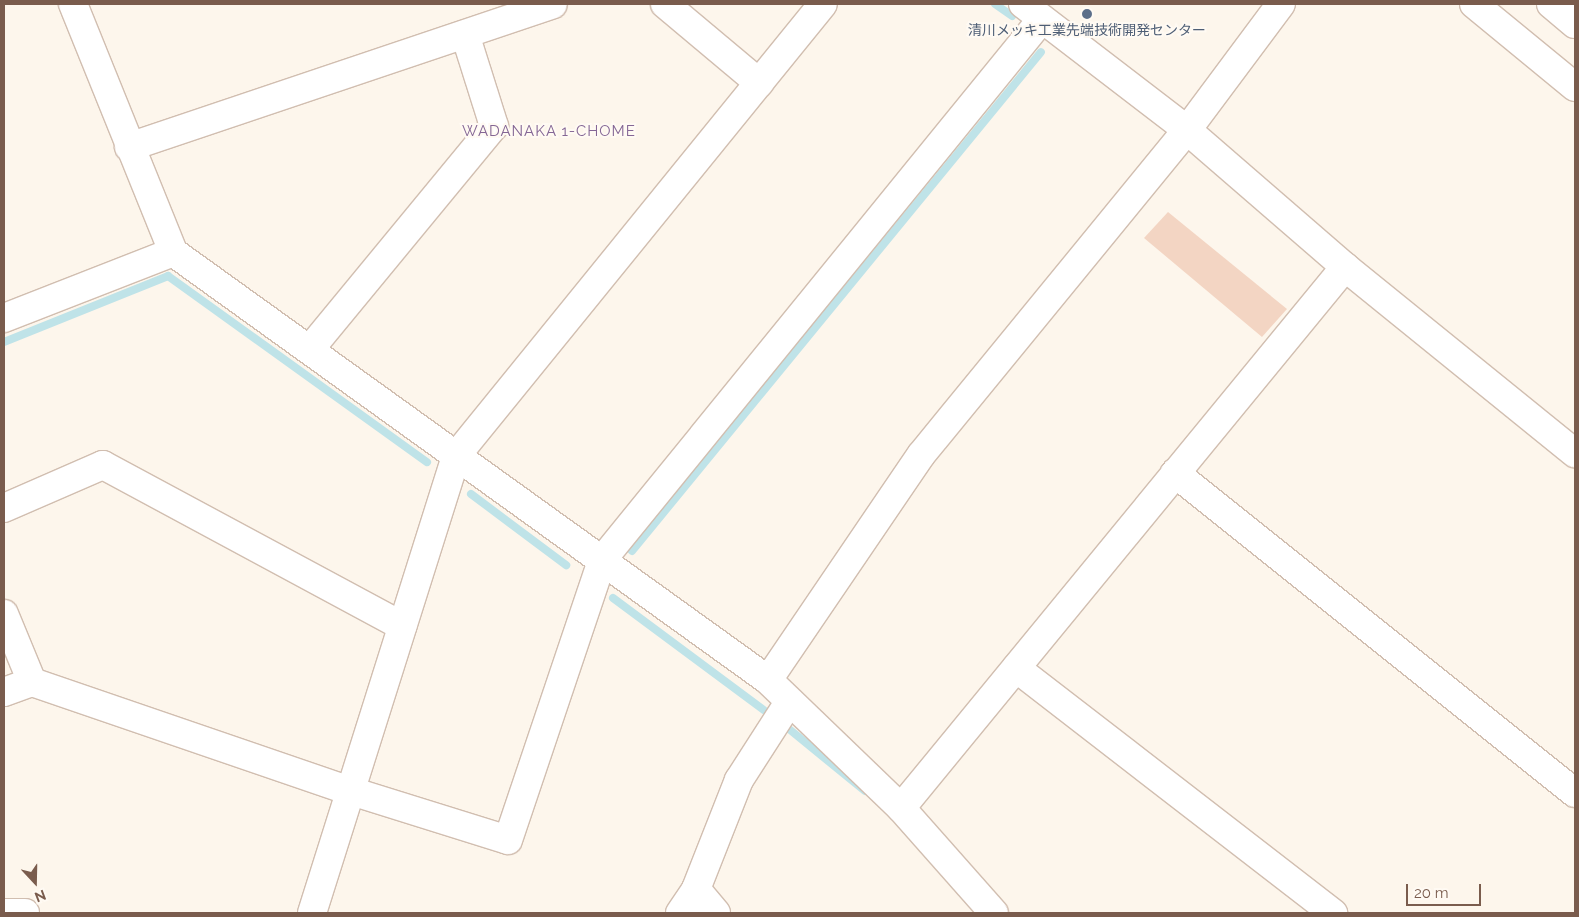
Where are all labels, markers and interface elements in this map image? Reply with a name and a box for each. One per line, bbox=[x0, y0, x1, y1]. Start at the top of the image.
marker: 清川メッキ工業先端技術開発センター bbox=[1081, 8, 1093, 20]
place label: 清川メッキ工業先端技術開発センター bbox=[968, 22, 1206, 38]
district label: WADANAKA 1-CHOME bbox=[460, 123, 638, 141]
north arrow bbox=[10, 857, 60, 907]
scale bar bbox=[1409, 874, 1484, 906]
text: 20 m bbox=[1414, 884, 1449, 902]
text: N bbox=[33, 887, 48, 905]

